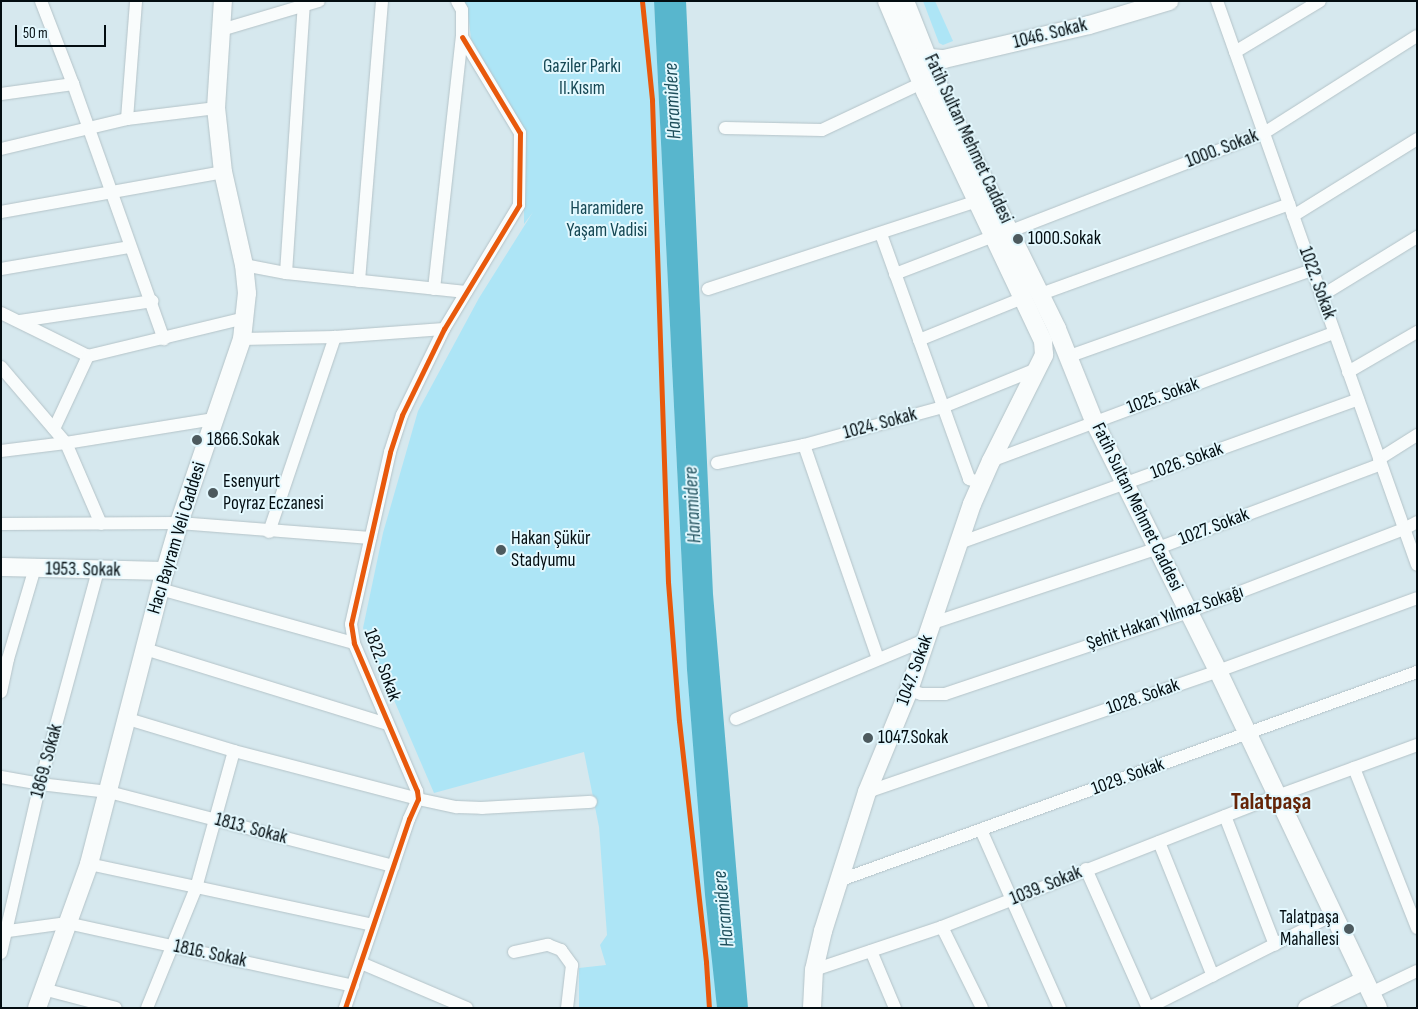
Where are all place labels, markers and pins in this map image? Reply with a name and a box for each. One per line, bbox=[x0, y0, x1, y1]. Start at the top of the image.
place label: 1000.Sokak bbox=[1028, 228, 1101, 250]
marker: 1000.Sokak bbox=[1012, 233, 1024, 245]
place label: 1866.Sokak bbox=[207, 429, 280, 451]
marker: 1866.Sokak bbox=[191, 434, 203, 446]
place label: Esenyurt Poyraz Eczanesi bbox=[223, 471, 324, 515]
marker: Esenyurt Poyraz Eczanesi bbox=[207, 487, 219, 499]
place label: Hakan Şükür Stadyumu bbox=[511, 528, 590, 572]
marker: Hakan Şükür Stadyumu bbox=[495, 544, 507, 556]
place label: 1047.Sokak bbox=[878, 727, 948, 749]
marker: 1047.Sokak bbox=[862, 732, 874, 744]
place label: Talatpaşa Mahallesi bbox=[1279, 907, 1339, 951]
marker: Talatpaşa Mahallesi bbox=[1343, 923, 1355, 935]

